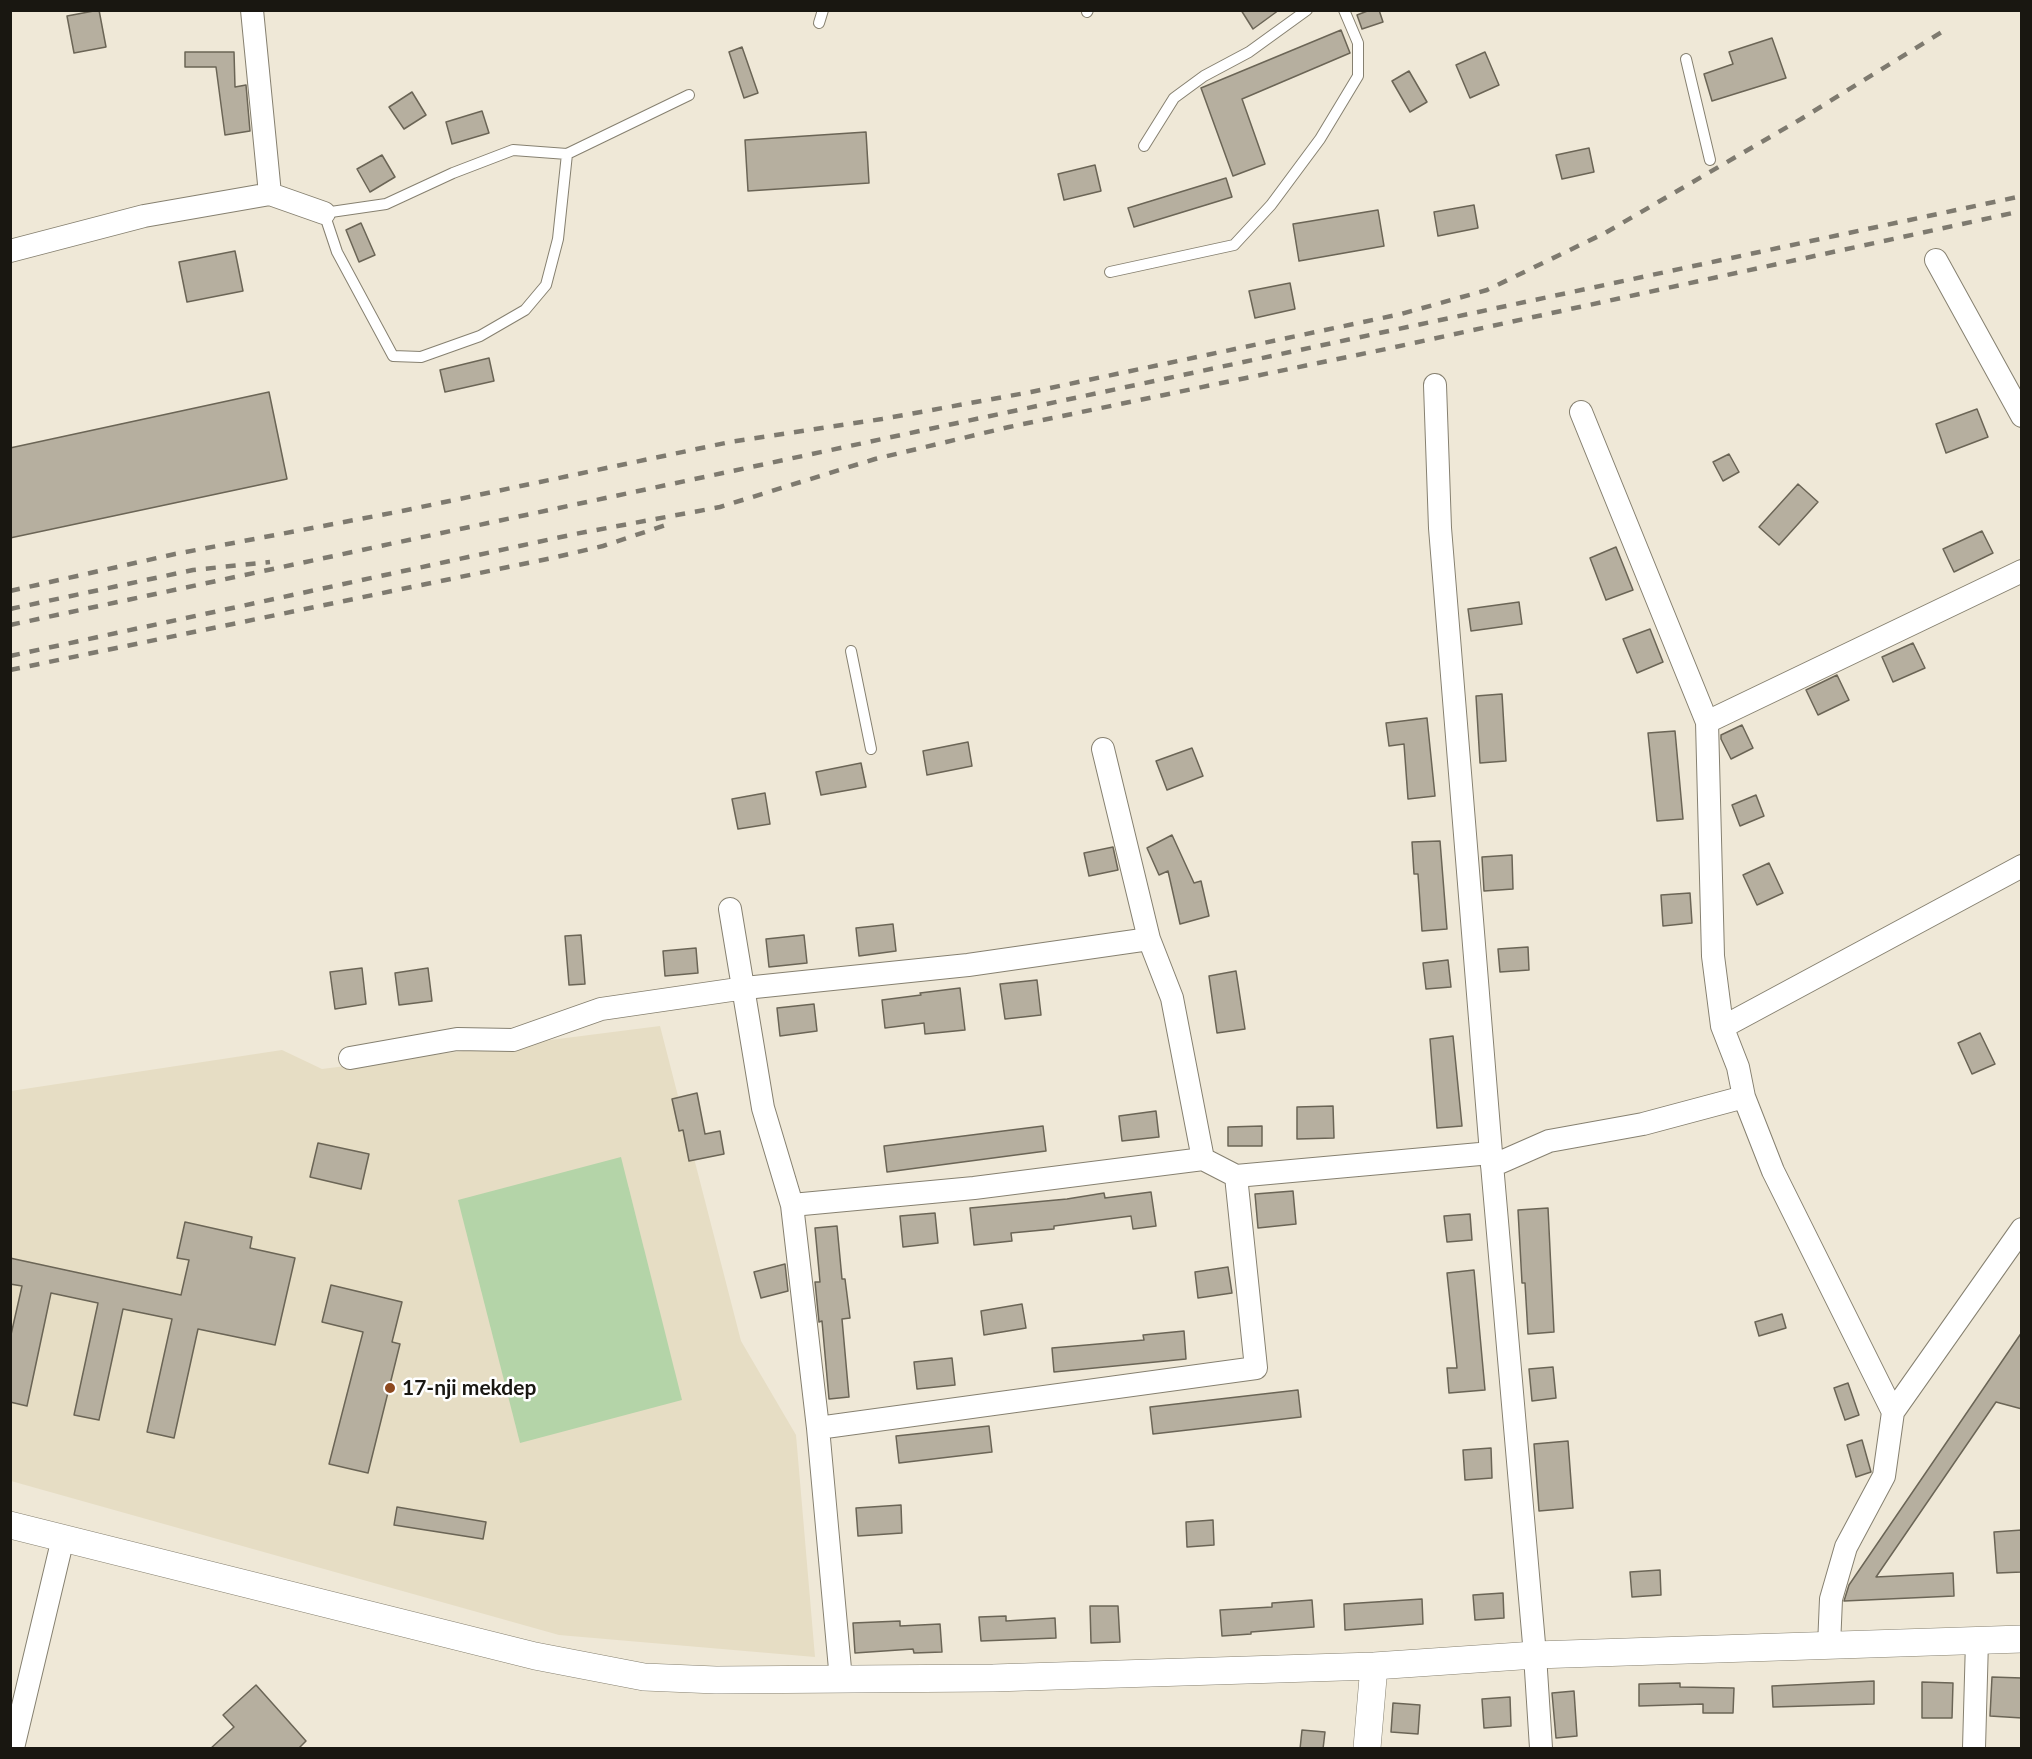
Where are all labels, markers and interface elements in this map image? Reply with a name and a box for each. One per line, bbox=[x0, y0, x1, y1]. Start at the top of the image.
place label: 17-nji mekdep bbox=[402, 1375, 536, 1401]
marker: 17-nji mekdep bbox=[383, 1381, 397, 1395]

